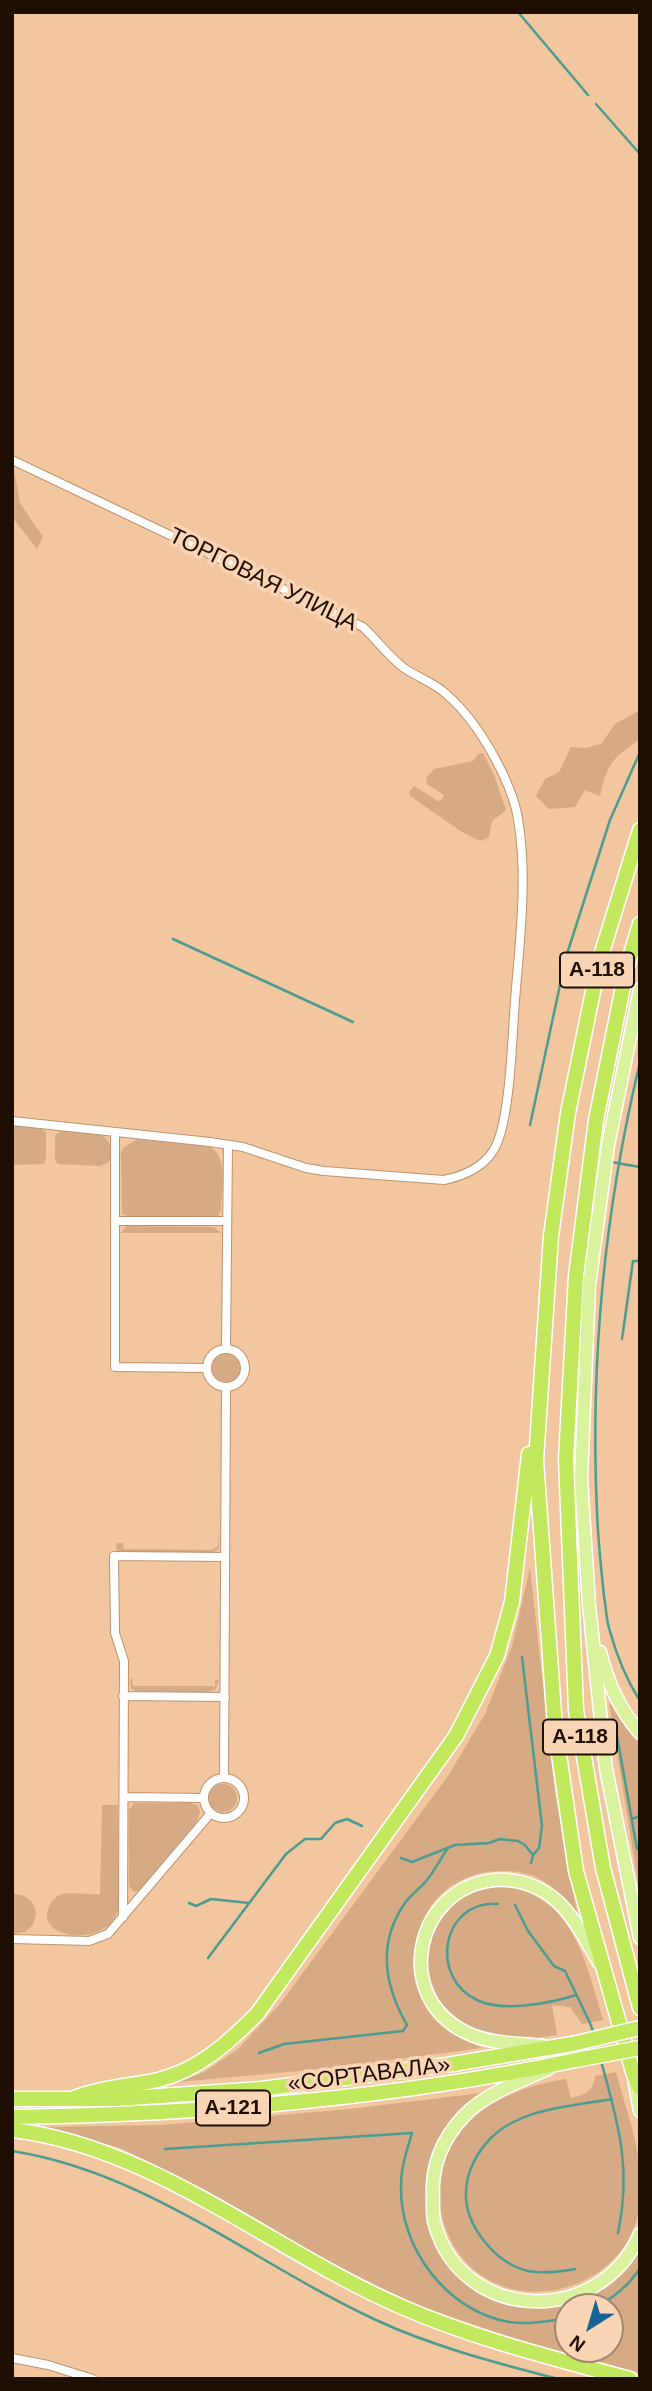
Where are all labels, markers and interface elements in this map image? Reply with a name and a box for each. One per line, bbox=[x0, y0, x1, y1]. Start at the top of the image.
street label: ТОРГОВАЯ УЛИЦА bbox=[164, 522, 362, 638]
road number: А-118 bbox=[560, 953, 634, 988]
road number: А-118 bbox=[543, 1720, 617, 1754]
street label: «СОРТАВАЛА» bbox=[286, 2051, 452, 2099]
road number: А-121 bbox=[196, 2090, 270, 2126]
north arrow bbox=[554, 2293, 624, 2363]
text: N bbox=[565, 2331, 589, 2356]

